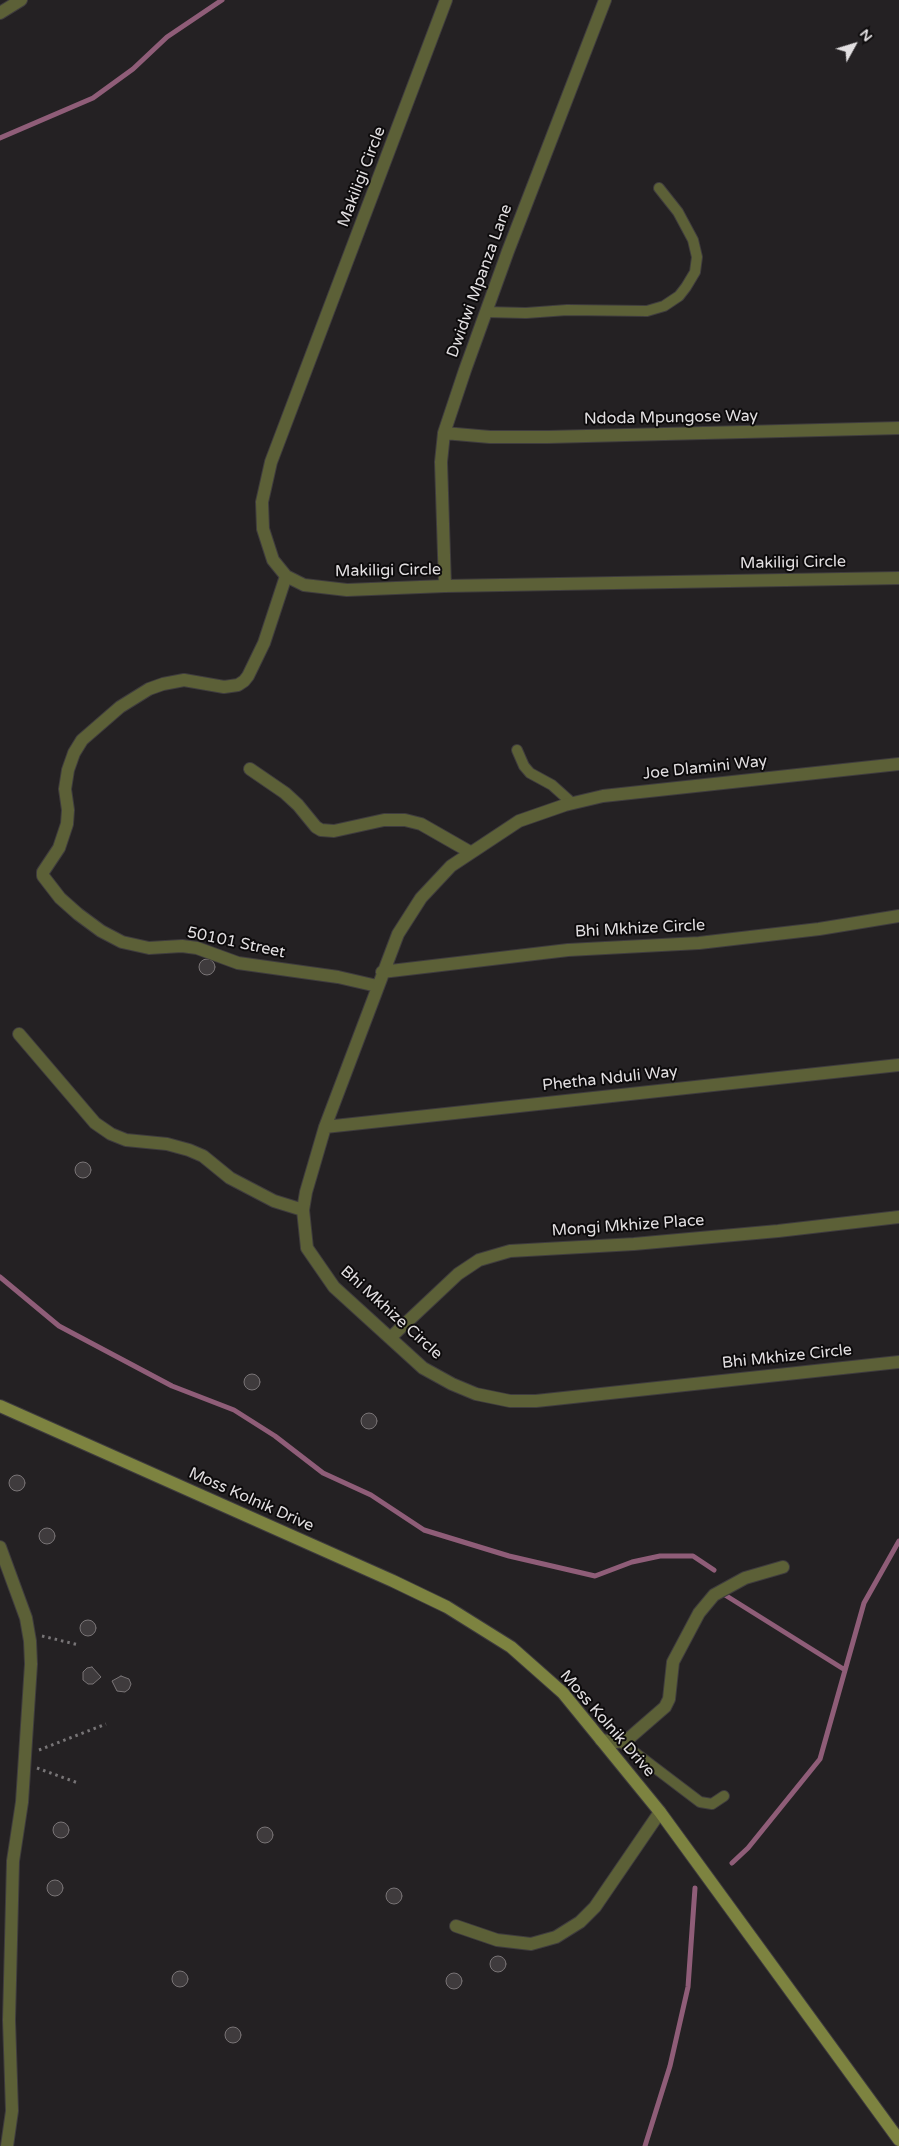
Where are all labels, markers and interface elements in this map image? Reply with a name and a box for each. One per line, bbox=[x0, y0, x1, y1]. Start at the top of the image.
north arrow bbox=[829, 20, 879, 70]
text: N bbox=[856, 26, 876, 45]
street label: Makiligi Circle bbox=[334, 124, 390, 230]
street label: Dwidwi Mpanza Lane bbox=[443, 202, 517, 360]
street label: Ndoda Mpungose Way bbox=[584, 407, 758, 429]
street label: Makiligi Circle bbox=[740, 552, 846, 574]
street label: Makiligi Circle bbox=[335, 560, 441, 582]
street label: Joe Dlamini Way bbox=[642, 752, 768, 784]
street label: Bhi Mkhize Circle bbox=[574, 916, 706, 942]
street label: 50101 Street bbox=[185, 923, 287, 963]
street label: Phetha Nduli Way bbox=[541, 1062, 679, 1096]
street label: Mongi Mkhize Place bbox=[551, 1211, 705, 1241]
street label: Bhi Mkhize Circle bbox=[336, 1262, 446, 1364]
street label: Bhi Mkhize Circle bbox=[721, 1341, 853, 1373]
street label: Moss Kolnik Drive bbox=[185, 1464, 317, 1536]
street label: Moss Kolnik Drive bbox=[555, 1667, 659, 1781]

